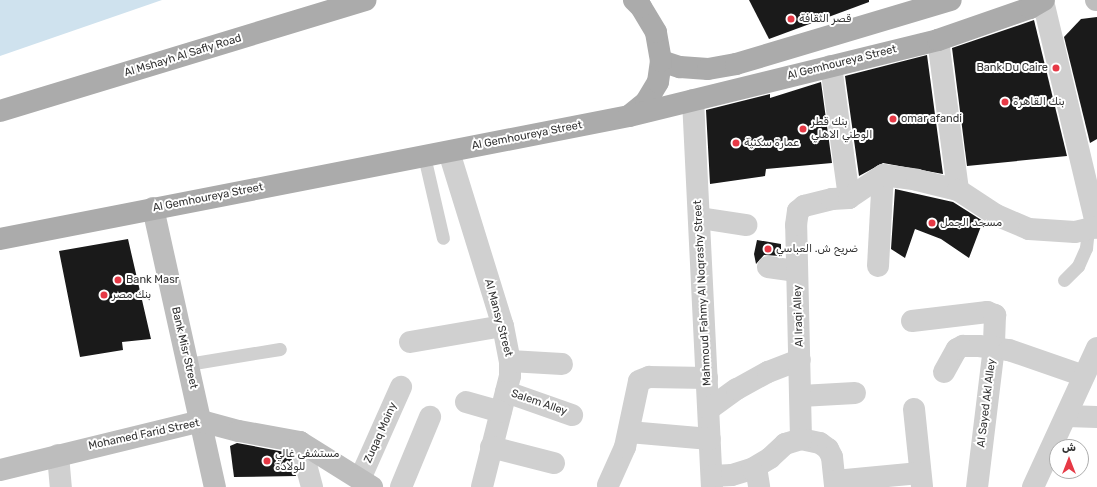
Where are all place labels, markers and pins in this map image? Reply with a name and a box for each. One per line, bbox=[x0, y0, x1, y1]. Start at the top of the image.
place label: قصر الثقافة bbox=[799, 12, 851, 26]
marker: قصر الثقافة bbox=[786, 14, 796, 24]
place label: Bank Du Caire bbox=[976, 61, 1048, 75]
marker: Bank Du Caire bbox=[1051, 63, 1061, 73]
place label: بنك القاهرة bbox=[1013, 95, 1065, 109]
marker: بنك القاهرة bbox=[1000, 97, 1010, 107]
place label: omar afandi bbox=[901, 112, 962, 126]
marker: omar afandi bbox=[888, 114, 898, 124]
place label: بنك قطر الوطني الاهلي bbox=[811, 116, 872, 142]
marker: بنك قطر الوطني الاهلي bbox=[798, 124, 808, 134]
place label: عمارة سكنية bbox=[744, 136, 799, 150]
marker: عمارة سكنية bbox=[731, 138, 741, 148]
place label: مسجد الجمل bbox=[940, 216, 1002, 230]
marker: مسجد الجمل bbox=[927, 218, 937, 228]
place label: ضريح ش. العباسي bbox=[776, 242, 858, 256]
marker: ضريح ش. العباسي bbox=[763, 244, 773, 254]
place label: Bank Masr bbox=[126, 273, 179, 287]
marker: Bank Masr bbox=[113, 275, 123, 285]
place label: بنك مصر bbox=[112, 288, 151, 302]
marker: بنك مصر bbox=[99, 290, 109, 300]
place label: مستشفى غالي للولادة bbox=[275, 448, 339, 474]
marker: مستشفى غالي للولادة bbox=[262, 456, 272, 466]

